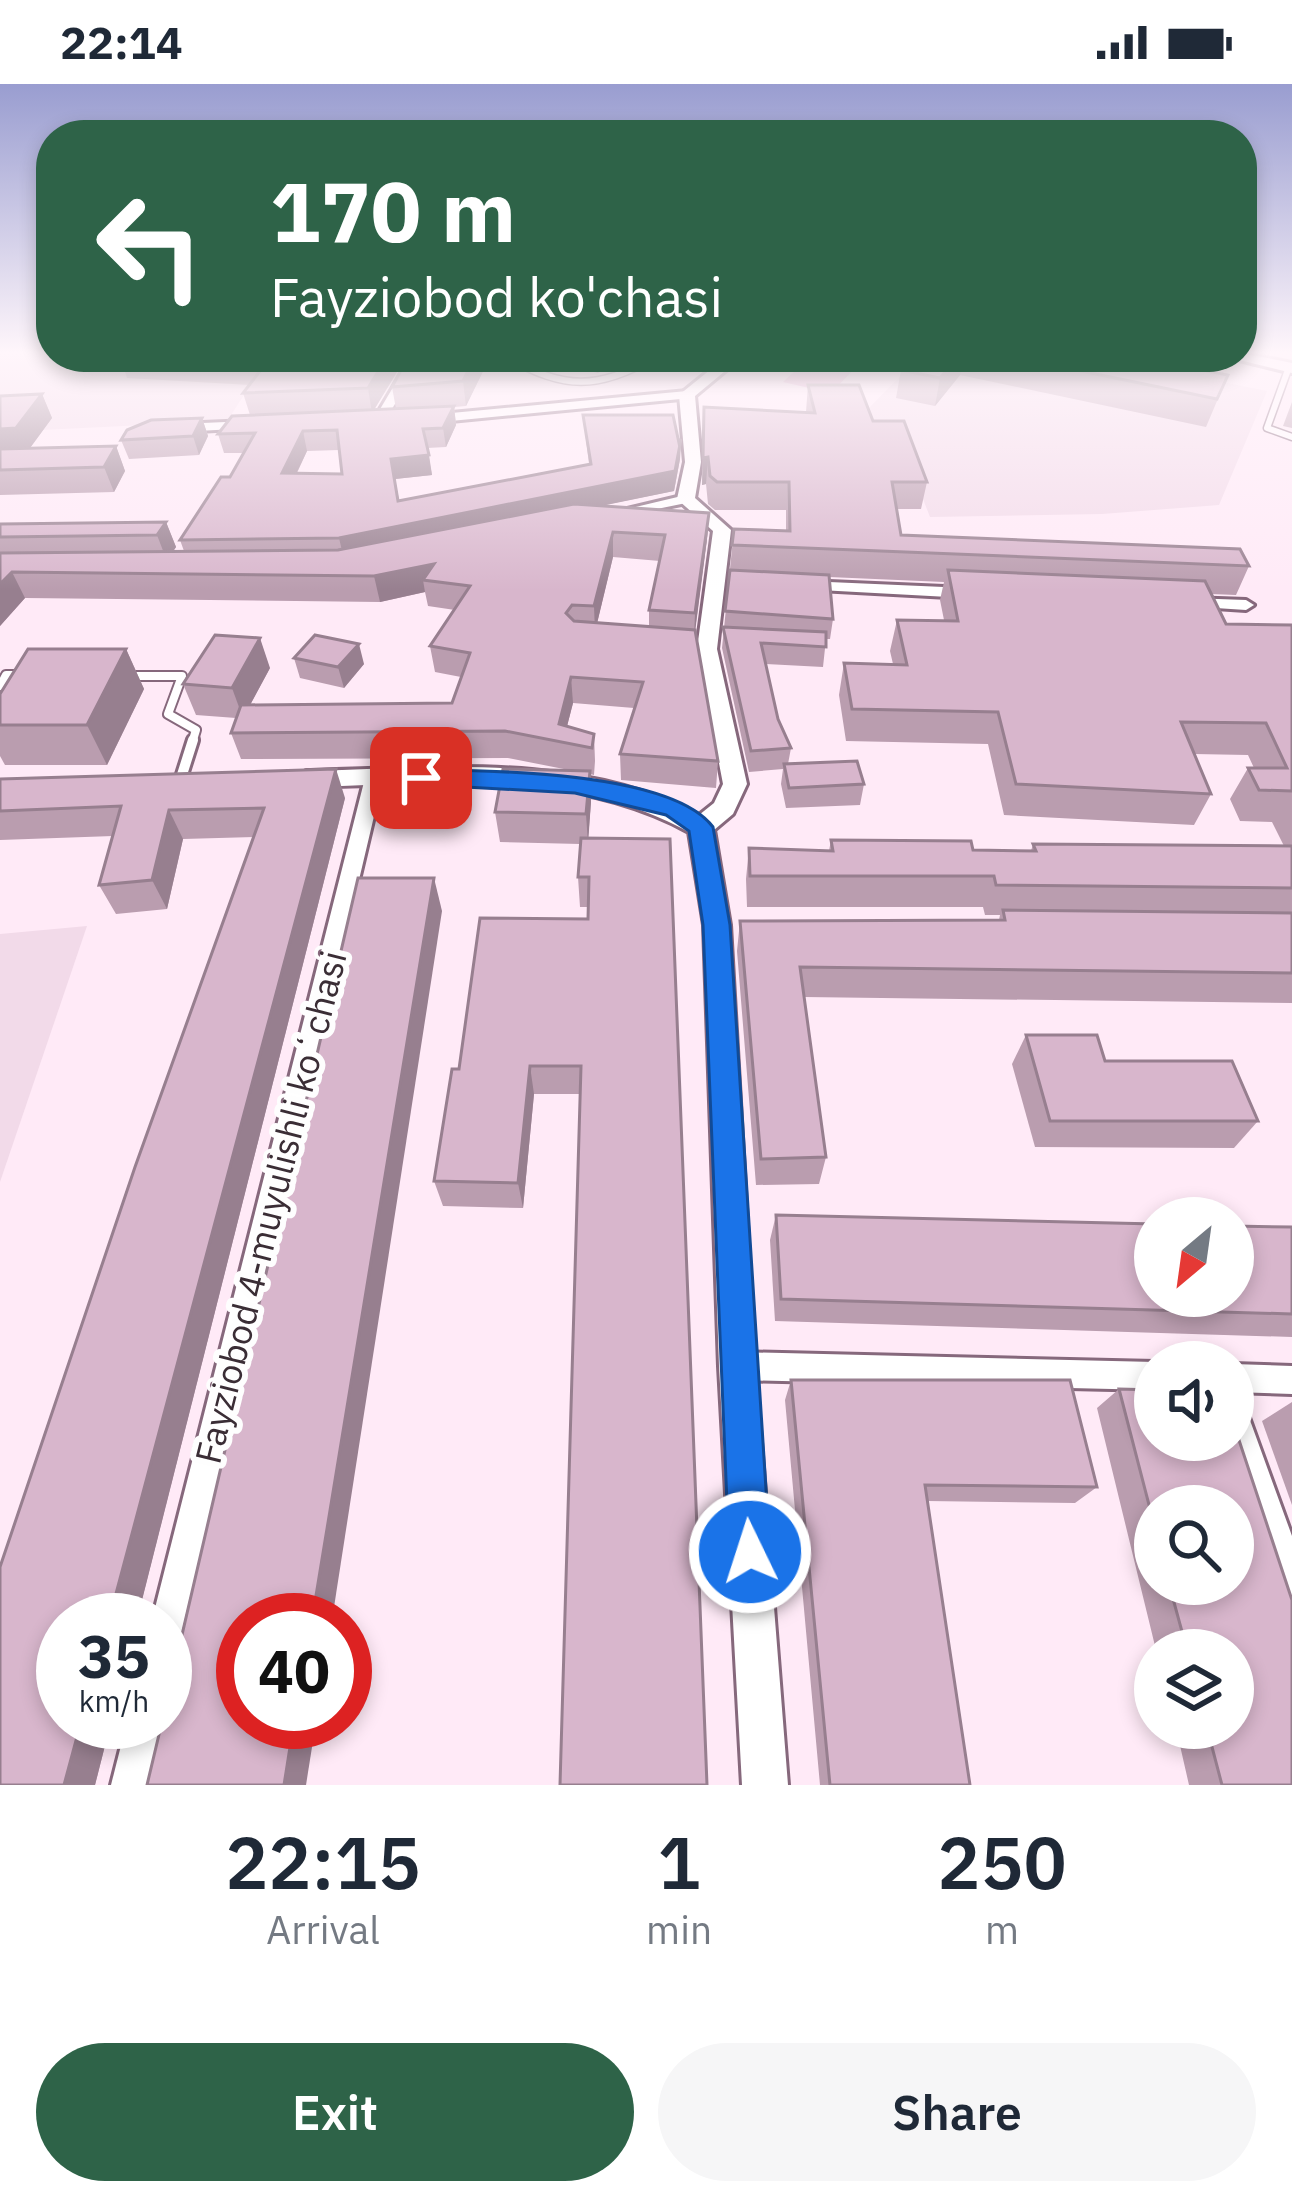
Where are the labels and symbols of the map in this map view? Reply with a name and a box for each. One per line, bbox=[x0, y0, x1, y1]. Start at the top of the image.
pin bbox=[370, 727, 472, 829]
street label: Fayziobod 4-muyulishli koʻchasi bbox=[183, 946, 357, 1468]
north arrow bbox=[1134, 1197, 1254, 1317]
position arrow bbox=[687, 1489, 813, 1615]
speed limit sign: 40 bbox=[216, 1593, 372, 1749]

